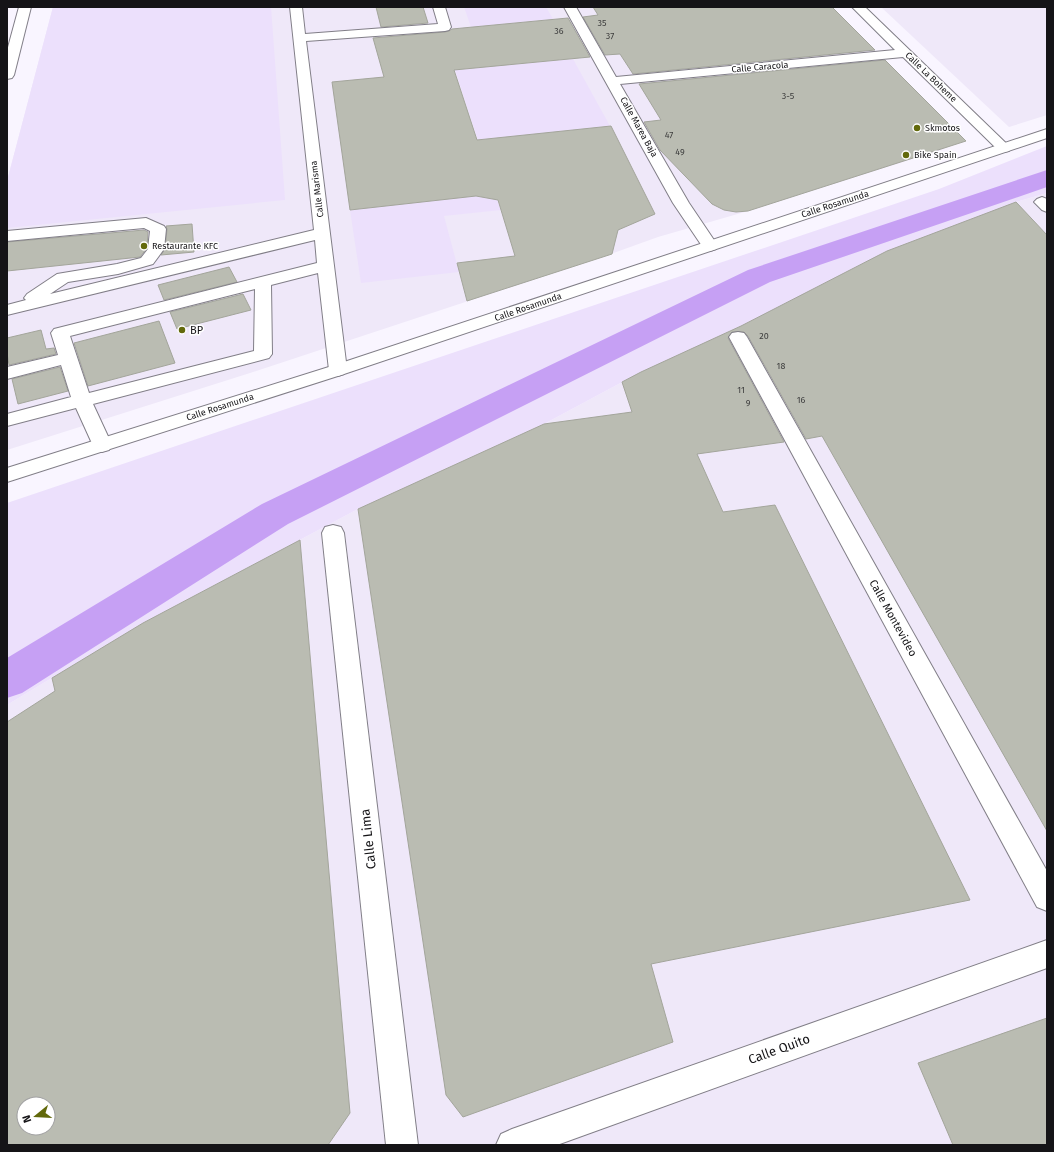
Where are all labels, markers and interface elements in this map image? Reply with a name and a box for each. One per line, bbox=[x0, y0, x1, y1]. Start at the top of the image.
house number: 35 bbox=[597, 18, 607, 28]
house number: 36 bbox=[554, 26, 564, 36]
house number: 37 bbox=[606, 31, 614, 41]
street label: Calle La Boheme bbox=[903, 50, 959, 104]
street label: Calle Caracola bbox=[731, 60, 789, 74]
house number: 3-5 bbox=[782, 91, 795, 101]
street label: Calle Marea Baja bbox=[618, 95, 660, 159]
marker: Skmotos bbox=[912, 123, 922, 133]
place label: Skmotos bbox=[925, 123, 960, 133]
house number: 47 bbox=[665, 130, 673, 140]
house number: 49 bbox=[675, 147, 685, 157]
marker: Bike Spain bbox=[901, 150, 911, 160]
place label: Bike Spain bbox=[914, 150, 957, 160]
street label: Calle Marisma bbox=[309, 160, 325, 218]
street label: Calle Rosamunda bbox=[800, 188, 870, 220]
marker: Restaurante KFC bbox=[139, 241, 149, 251]
place label: Restaurante KFC bbox=[152, 241, 218, 251]
street label: Calle Rosamunda bbox=[493, 291, 563, 323]
place label: BP bbox=[190, 324, 204, 337]
marker: BP bbox=[177, 325, 187, 335]
house number: 20 bbox=[759, 331, 769, 341]
house number: 18 bbox=[777, 361, 785, 371]
house number: 11 bbox=[737, 385, 745, 395]
street label: Calle Rosamunda bbox=[185, 391, 255, 423]
house number: 16 bbox=[797, 395, 806, 405]
house number: 9 bbox=[746, 398, 751, 408]
street label: Calle Montevideo bbox=[866, 577, 920, 659]
street label: Calle Lima bbox=[357, 808, 379, 870]
street label: Calle Quito bbox=[746, 1031, 812, 1067]
north arrow bbox=[16, 1096, 56, 1136]
text: N bbox=[20, 1113, 34, 1124]

